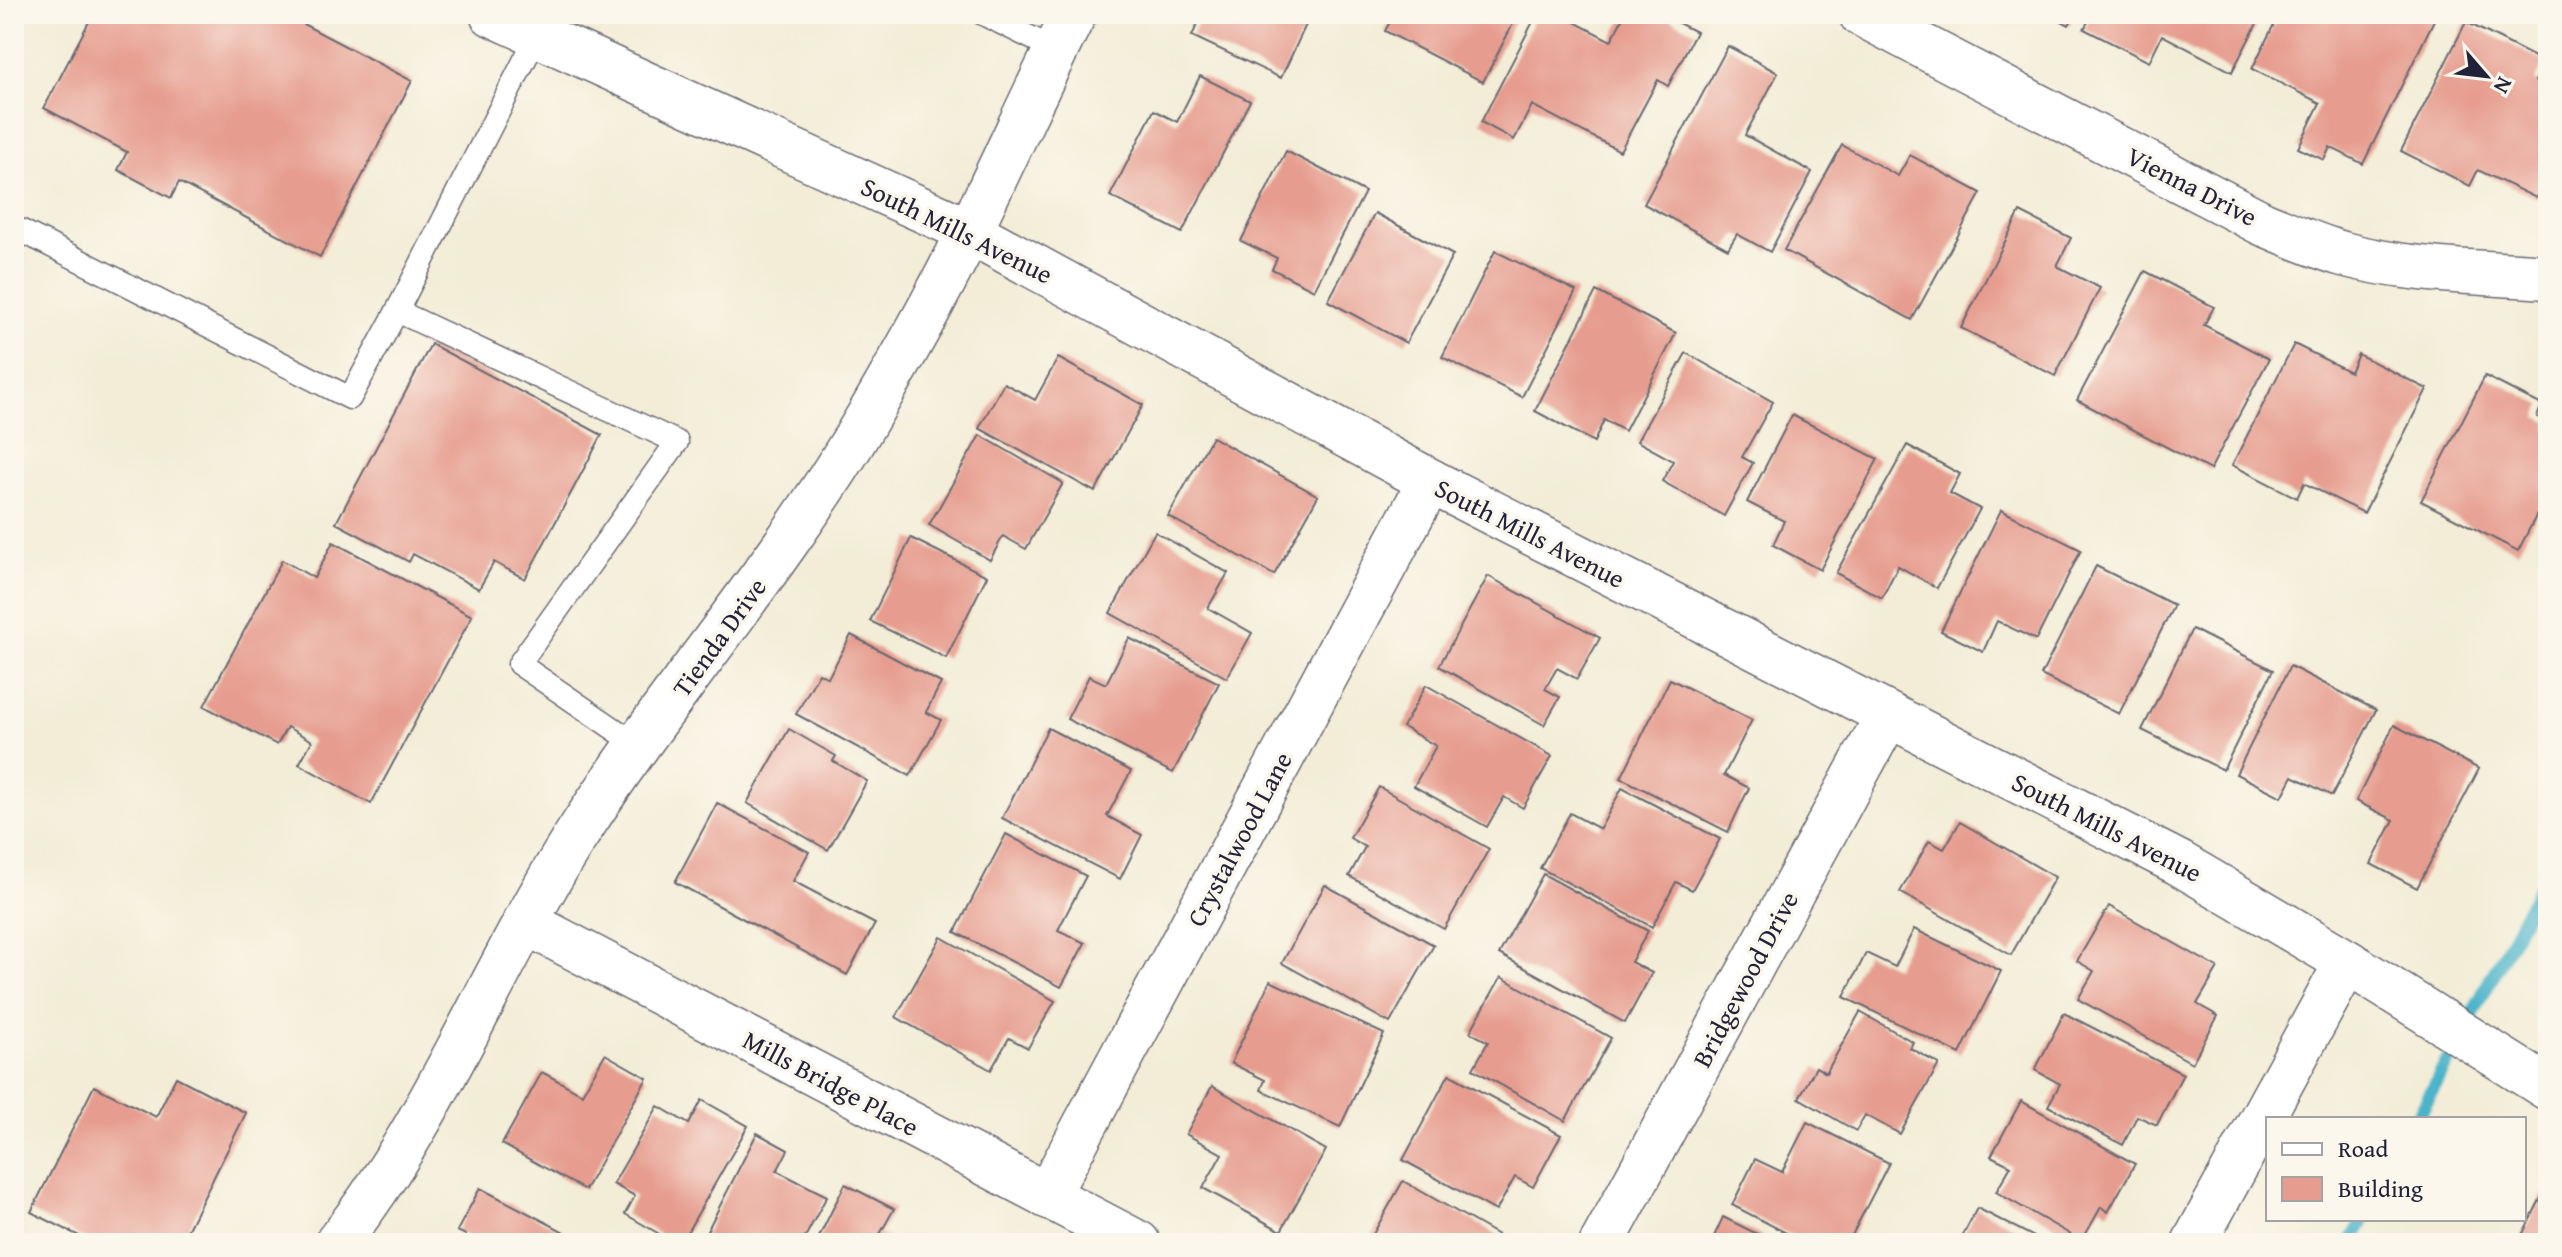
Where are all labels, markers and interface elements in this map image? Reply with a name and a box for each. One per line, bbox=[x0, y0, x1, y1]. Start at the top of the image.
north arrow bbox=[2446, 36, 2526, 116]
text: N bbox=[2486, 71, 2521, 100]
street label: Vienna Drive bbox=[2120, 136, 2264, 236]
street label: South Mills Avenue bbox=[855, 167, 1059, 293]
street label: South Mills Avenue bbox=[1428, 468, 1632, 598]
street label: Tienda Drive bbox=[662, 569, 776, 705]
street label: Crystalwood Lane bbox=[1177, 745, 1301, 933]
street label: South Mills Avenue bbox=[2005, 762, 2209, 892]
street label: Bridgewood Drive bbox=[1682, 884, 1808, 1074]
street label: Mills Bridge Place bbox=[736, 1020, 926, 1146]
legend bbox=[2266, 1117, 2526, 1221]
text: Road bbox=[2338, 1131, 2388, 1166]
text: Building bbox=[2338, 1171, 2423, 1206]

